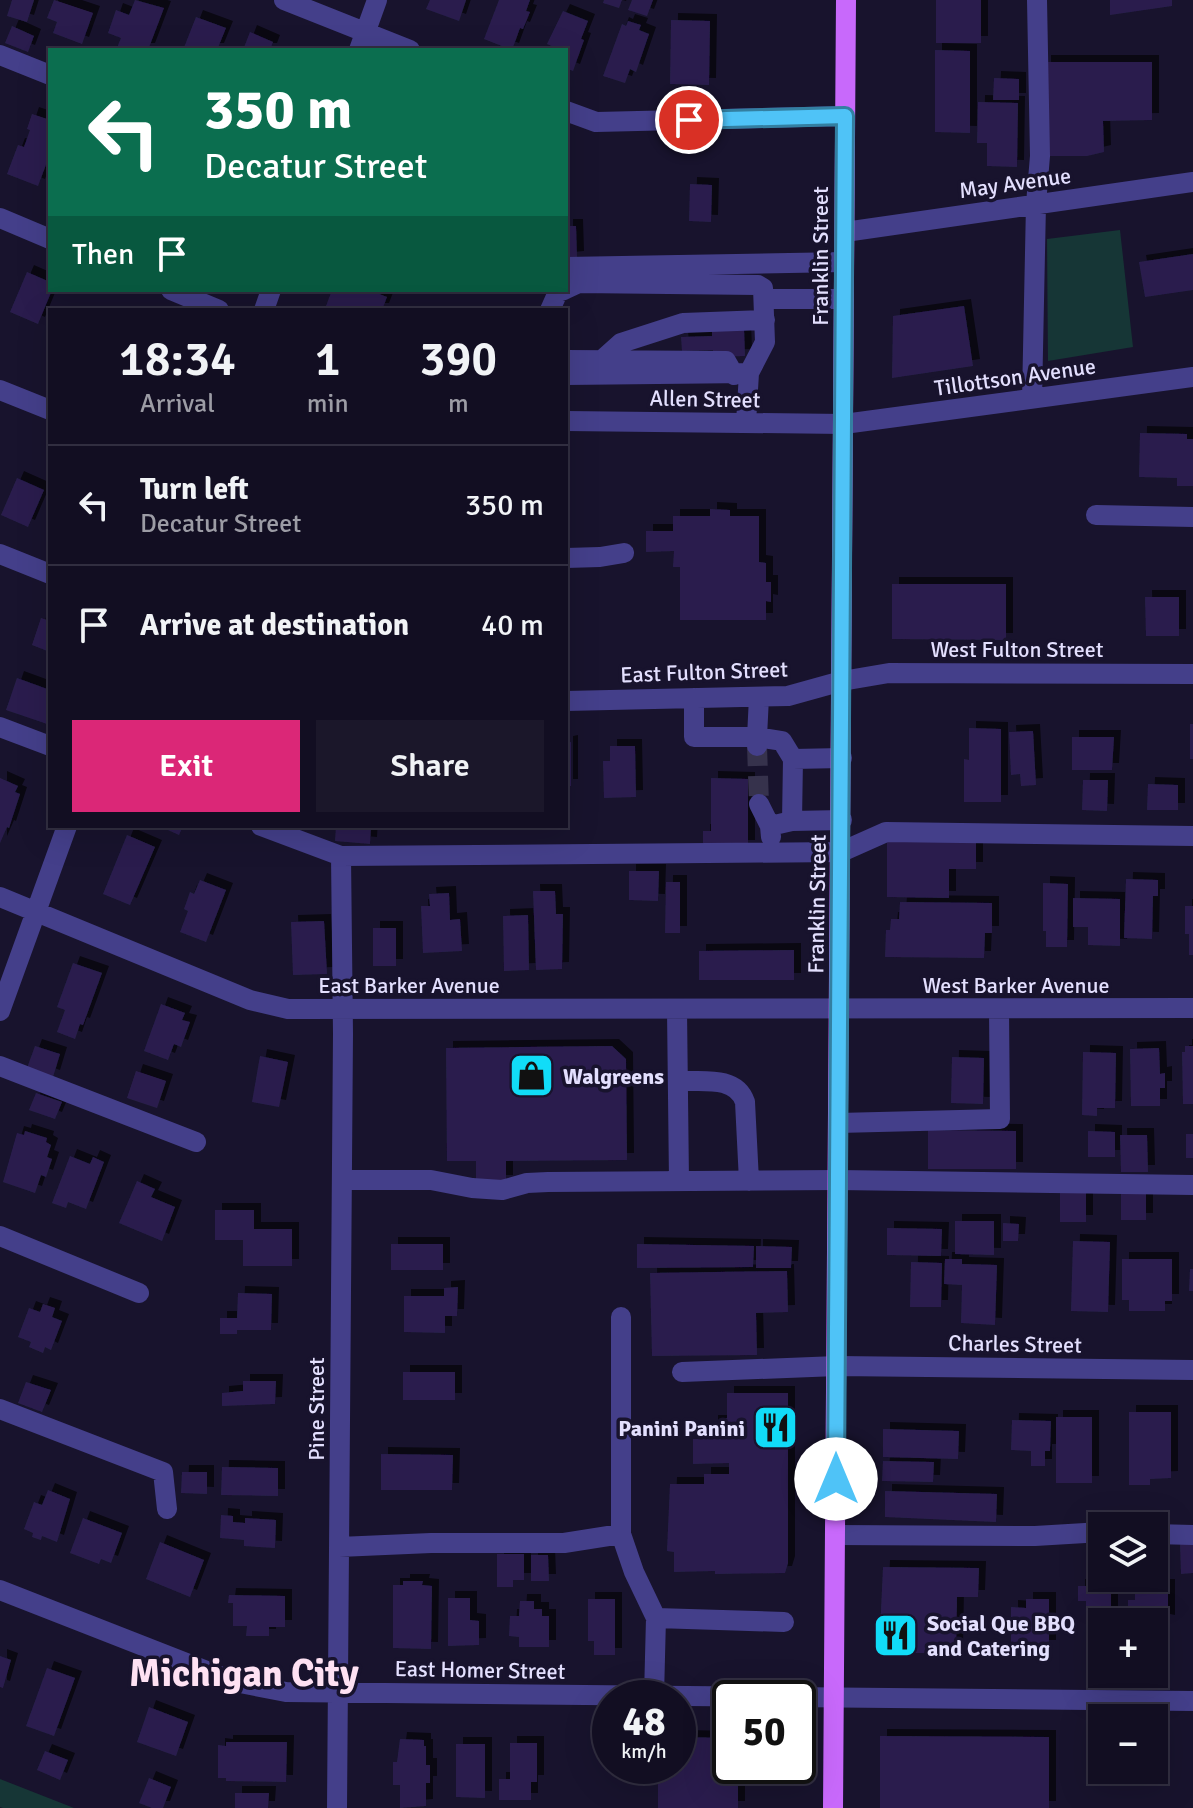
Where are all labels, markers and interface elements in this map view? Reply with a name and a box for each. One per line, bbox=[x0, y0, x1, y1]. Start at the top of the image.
text: 350 m bbox=[204, 75, 352, 144]
icon: left bbox=[72, 80, 176, 184]
pin bbox=[655, 86, 723, 154]
icon: arrive bbox=[667, 98, 711, 142]
text: Decatur Street bbox=[204, 144, 427, 189]
street label: May Avenue bbox=[957, 162, 1073, 204]
street label: Franklin Street bbox=[807, 186, 834, 326]
icon: arrive bbox=[150, 232, 194, 276]
text: Then bbox=[72, 236, 134, 273]
text: 18:34 bbox=[119, 330, 236, 389]
text: 1 bbox=[315, 330, 341, 389]
text: 390 bbox=[419, 330, 497, 389]
street label: Tillottson Avenue bbox=[933, 352, 1097, 402]
street label: Allen Street bbox=[649, 385, 761, 413]
text: Arrival bbox=[140, 388, 215, 420]
text: min bbox=[307, 388, 349, 420]
text: m bbox=[448, 388, 469, 420]
text: Turn left bbox=[140, 471, 249, 508]
icon: left bbox=[72, 483, 116, 527]
text: 350 m bbox=[465, 487, 544, 524]
text: Decatur Street bbox=[140, 508, 301, 540]
icon: arrive bbox=[72, 603, 116, 647]
text: Arrive at destination bbox=[140, 607, 409, 644]
text: 40 m bbox=[481, 607, 544, 644]
street label: West Fulton Street bbox=[930, 636, 1104, 663]
street label: East Fulton Street bbox=[620, 656, 789, 688]
button: Exit bbox=[72, 720, 300, 812]
button: Share bbox=[316, 720, 544, 812]
street label: Franklin Street bbox=[802, 834, 832, 974]
street label: East Barker Avenue bbox=[318, 972, 500, 999]
street label: West Barker Avenue bbox=[923, 972, 1109, 999]
shop icon: Walgreens bbox=[508, 1052, 556, 1100]
place label: Walgreens bbox=[563, 1063, 664, 1090]
street label: Charles Street bbox=[948, 1329, 1082, 1359]
street label: Pine Street bbox=[303, 1357, 330, 1461]
restaurant icon: Panini Panini bbox=[752, 1404, 800, 1452]
place label: Panini Panini bbox=[618, 1415, 745, 1442]
position arrow bbox=[794, 1437, 878, 1521]
map controls bbox=[1088, 1512, 1168, 1784]
button: layers bbox=[1088, 1512, 1168, 1592]
button: + bbox=[1088, 1608, 1168, 1688]
place label: Social Que BBQ and Catering bbox=[927, 1610, 1075, 1662]
restaurant icon: Social Que BBQ and Catering bbox=[872, 1612, 920, 1660]
district label: Michigan City bbox=[129, 1650, 359, 1697]
street label: East Homer Street bbox=[394, 1655, 566, 1685]
speed limit sign: 50 bbox=[712, 1680, 816, 1784]
text: 48 bbox=[622, 1697, 666, 1747]
button: − bbox=[1088, 1704, 1168, 1784]
text: km/h bbox=[621, 1739, 667, 1764]

